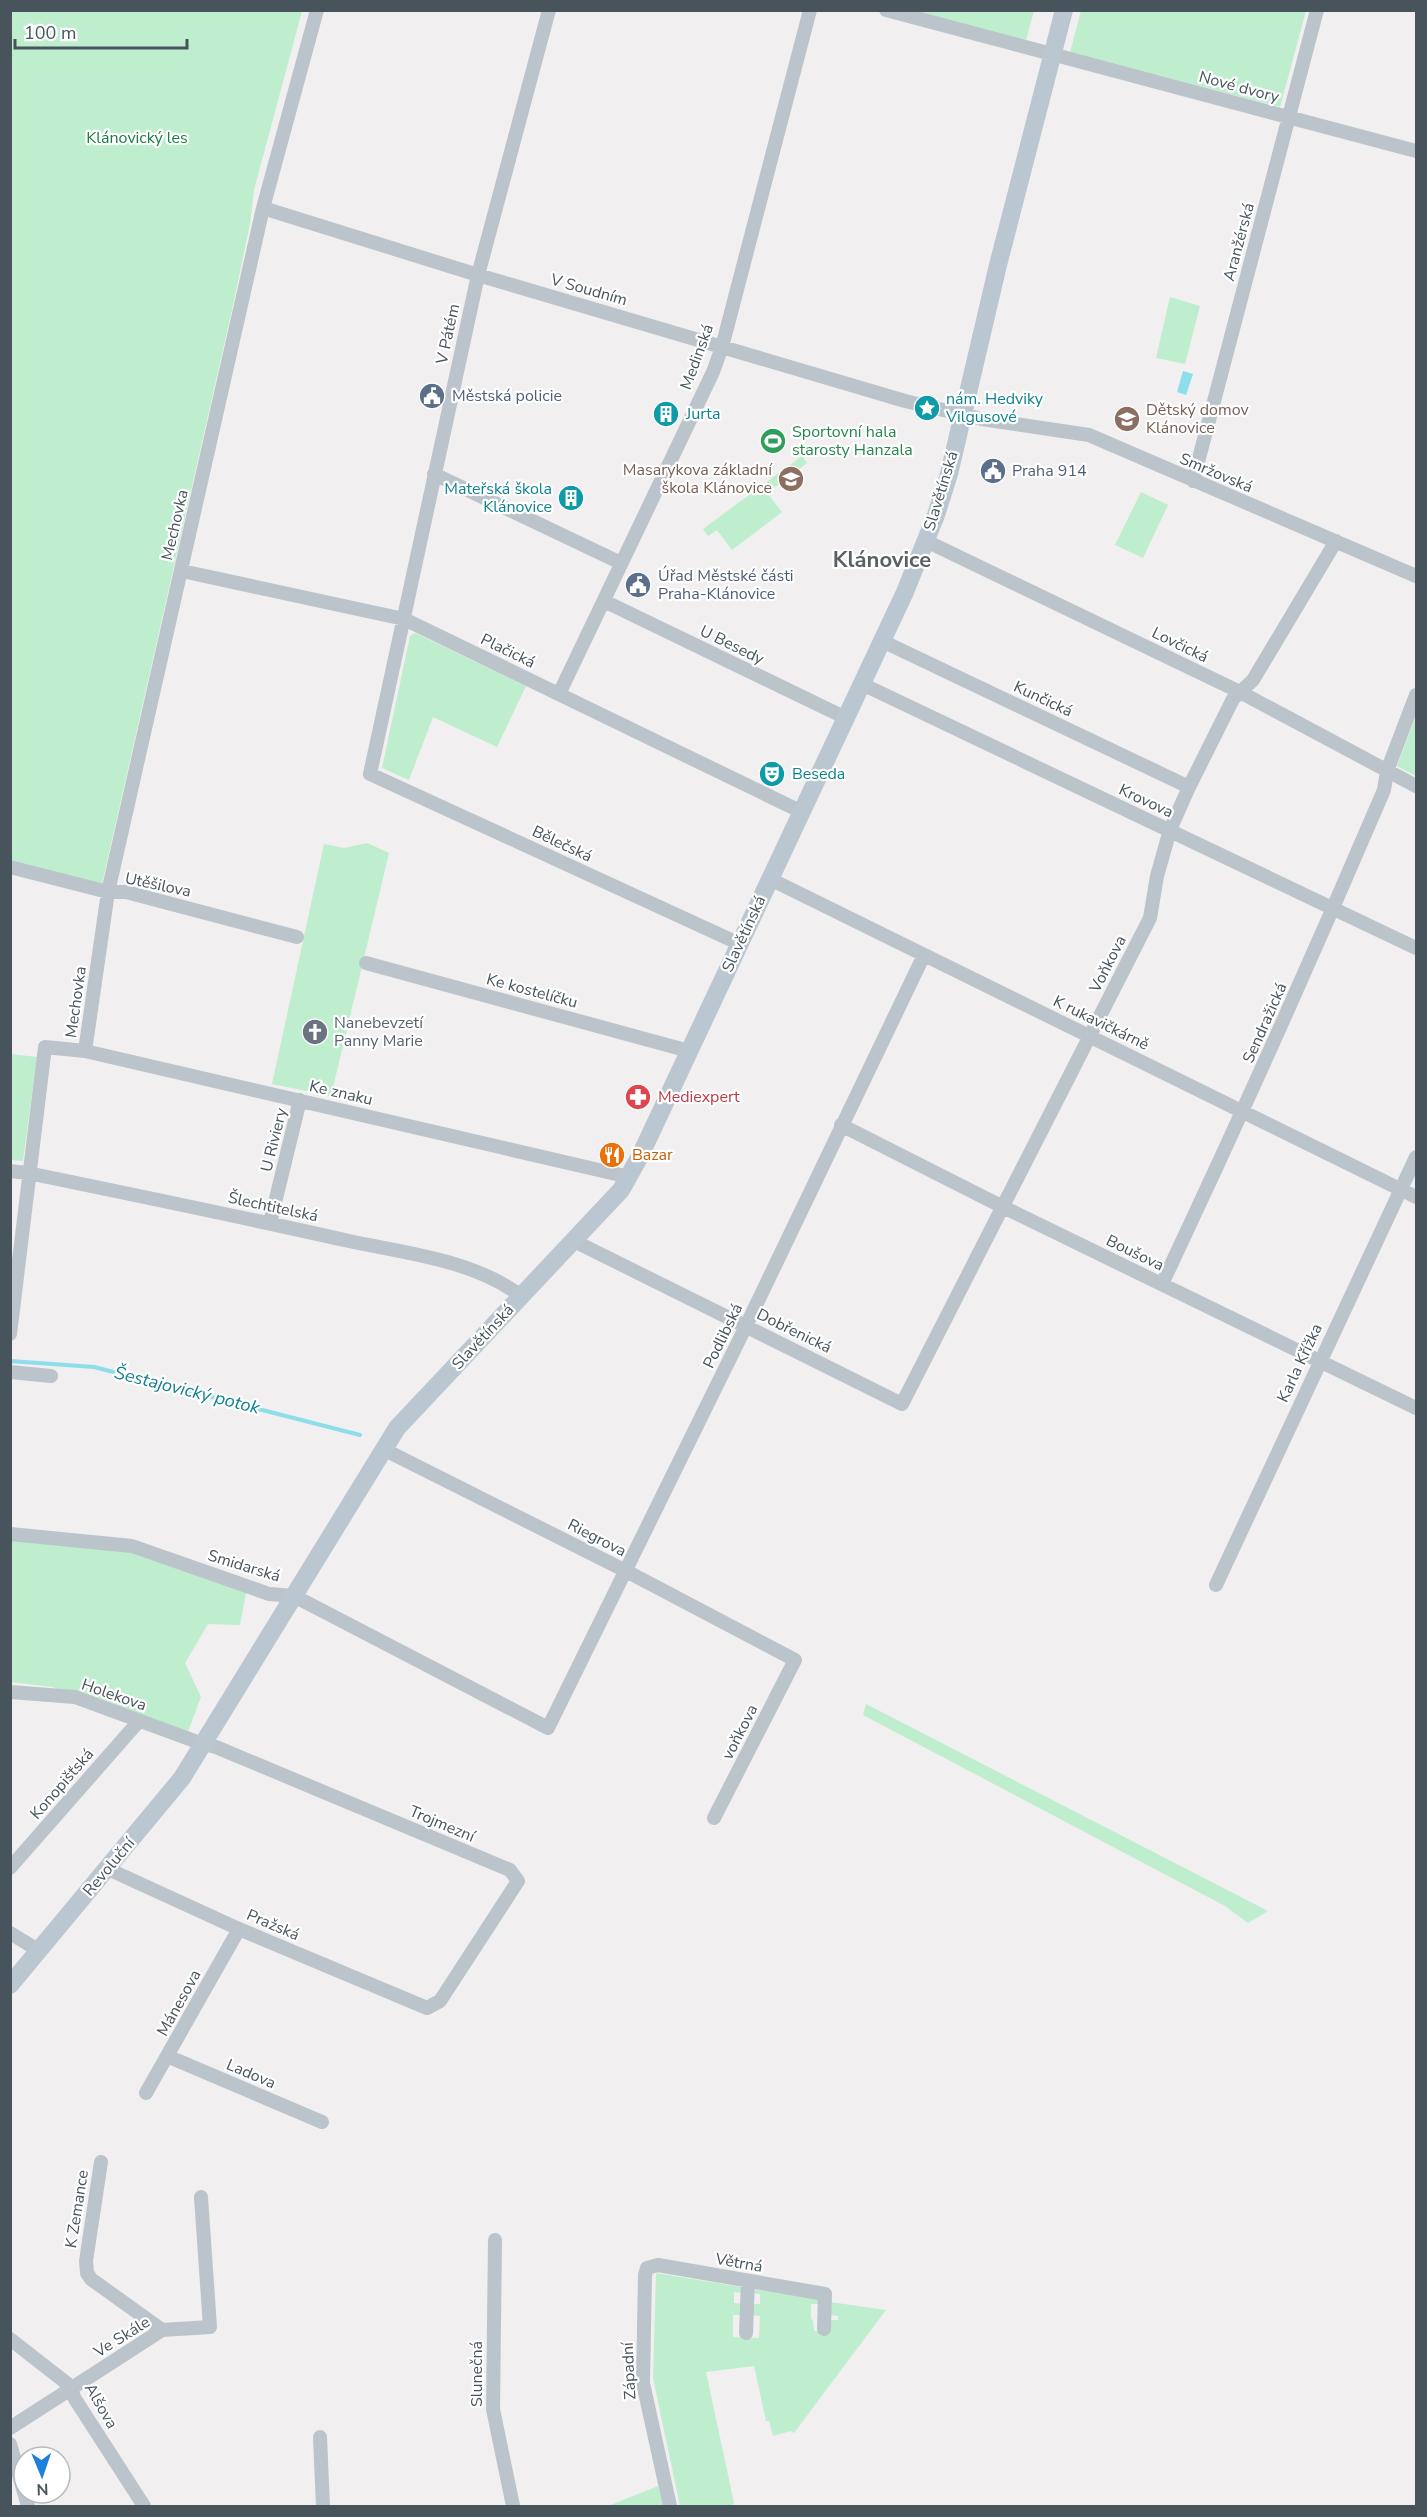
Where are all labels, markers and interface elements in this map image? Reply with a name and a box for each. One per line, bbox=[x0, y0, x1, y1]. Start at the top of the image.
scale bar bbox=[15, 12, 188, 50]
text: 100 m bbox=[24, 21, 76, 45]
street label: Nové dvory bbox=[1196, 66, 1282, 108]
park label: Klánovický les bbox=[86, 127, 188, 149]
street label: Aranžérská bbox=[1218, 200, 1260, 284]
street label: V Soudním bbox=[547, 268, 630, 311]
street label: V Pátém bbox=[431, 302, 465, 367]
street label: Medinská bbox=[675, 321, 719, 393]
public building icon: Městská policie bbox=[417, 381, 447, 411]
place label: Městská policie bbox=[452, 385, 562, 407]
place label: nám. Hedviky Vilgusové bbox=[945, 388, 1044, 428]
place icon: nám. Hedviky Vilgusové bbox=[912, 393, 942, 423]
building icon: Jurta bbox=[651, 399, 681, 429]
place label: Dětský domov Klánovice bbox=[1146, 399, 1249, 439]
place label: Jurta bbox=[685, 403, 720, 425]
school or university icon: Dětský domov Klánovice bbox=[1112, 404, 1142, 434]
place label: Sportovní hala starosty Hanzala bbox=[792, 421, 913, 461]
sports icon: Sportovní hala starosty Hanzala bbox=[758, 426, 788, 456]
street label: Smržovská bbox=[1176, 448, 1256, 498]
street label: Slavětínská bbox=[918, 449, 964, 533]
public building icon: Praha 914 bbox=[978, 456, 1008, 486]
place label: Masarykova základní škola Klánovice bbox=[623, 459, 773, 499]
place label: Praha 914 bbox=[1012, 460, 1087, 482]
school or university icon: Masarykova základní škola Klánovice bbox=[776, 464, 806, 494]
place label: Mateřská škola Klánovice bbox=[444, 478, 552, 518]
building icon: Mateřská škola Klánovice bbox=[556, 483, 586, 513]
street label: Mechovka bbox=[156, 487, 194, 563]
district label: Klánovice bbox=[833, 545, 931, 575]
place label: Úřad Městské části Praha-Klánovice bbox=[658, 565, 794, 605]
public building icon: Úřad Městské části Praha-Klánovice bbox=[623, 570, 653, 600]
street label: U Besedy bbox=[696, 620, 768, 670]
street label: Lovčická bbox=[1148, 622, 1212, 668]
street label: Plačická bbox=[477, 628, 539, 674]
street label: Kunčická bbox=[1010, 676, 1076, 722]
theatre icon: Beseda bbox=[757, 759, 787, 789]
place label: Beseda bbox=[792, 763, 845, 785]
street label: Krovova bbox=[1115, 779, 1177, 823]
street label: Bělečská bbox=[528, 821, 596, 867]
street label: Utěšilova bbox=[123, 867, 193, 903]
street label: Slavětínská bbox=[717, 892, 771, 976]
street label: Voňkova bbox=[1084, 932, 1132, 997]
street label: Mechovka bbox=[60, 965, 92, 1039]
street label: Ke kostelíčku bbox=[484, 968, 580, 1014]
street label: Sendražická bbox=[1237, 979, 1293, 1067]
street label: K rukavičkárně bbox=[1049, 990, 1153, 1056]
place label: Nanebevzetí Panny Marie bbox=[334, 1012, 424, 1052]
church icon: Nanebevzetí Panny Marie bbox=[300, 1017, 330, 1047]
street label: Ke znaku bbox=[307, 1075, 375, 1111]
pharmacy icon: Mediexpert bbox=[623, 1082, 653, 1112]
place label: Mediexpert bbox=[658, 1086, 740, 1108]
street label: U Riviery bbox=[255, 1105, 293, 1174]
restaurant icon: Bazar bbox=[597, 1140, 627, 1170]
place label: Bazar bbox=[632, 1144, 673, 1166]
street label: Šlechtitelská bbox=[226, 1187, 320, 1227]
street label: Boušova bbox=[1102, 1230, 1168, 1276]
street label: Slavětínská bbox=[447, 1299, 519, 1375]
street label: Podlibská bbox=[698, 1300, 748, 1372]
street label: Dobřenická bbox=[753, 1303, 835, 1359]
street label: Karla Křížka bbox=[1272, 1320, 1328, 1406]
water label: Šestajovický potok bbox=[112, 1360, 263, 1420]
street label: Riegrova bbox=[564, 1514, 630, 1562]
street label: Smidarská bbox=[205, 1545, 283, 1587]
street label: Holekova bbox=[79, 1674, 149, 1716]
street label: voňkova bbox=[717, 1701, 763, 1763]
street label: Konopišťská bbox=[25, 1744, 99, 1824]
street label: Trojmezní bbox=[406, 1800, 479, 1848]
street label: Revoluční bbox=[78, 1832, 141, 1901]
street label: Pražská bbox=[243, 1904, 303, 1946]
street label: Mánesova bbox=[152, 1966, 206, 2040]
street label: Ladova bbox=[223, 2054, 279, 2094]
street label: K Zemance bbox=[60, 2168, 94, 2250]
street label: Větrná bbox=[713, 2248, 764, 2278]
street label: Ve Skále bbox=[89, 2311, 154, 2363]
street label: Západní bbox=[616, 2340, 641, 2400]
street label: Slunečná bbox=[466, 2341, 488, 2407]
street label: Alšova bbox=[79, 2379, 123, 2433]
north arrow bbox=[12, 2445, 72, 2505]
text: N bbox=[36, 2478, 49, 2500]

